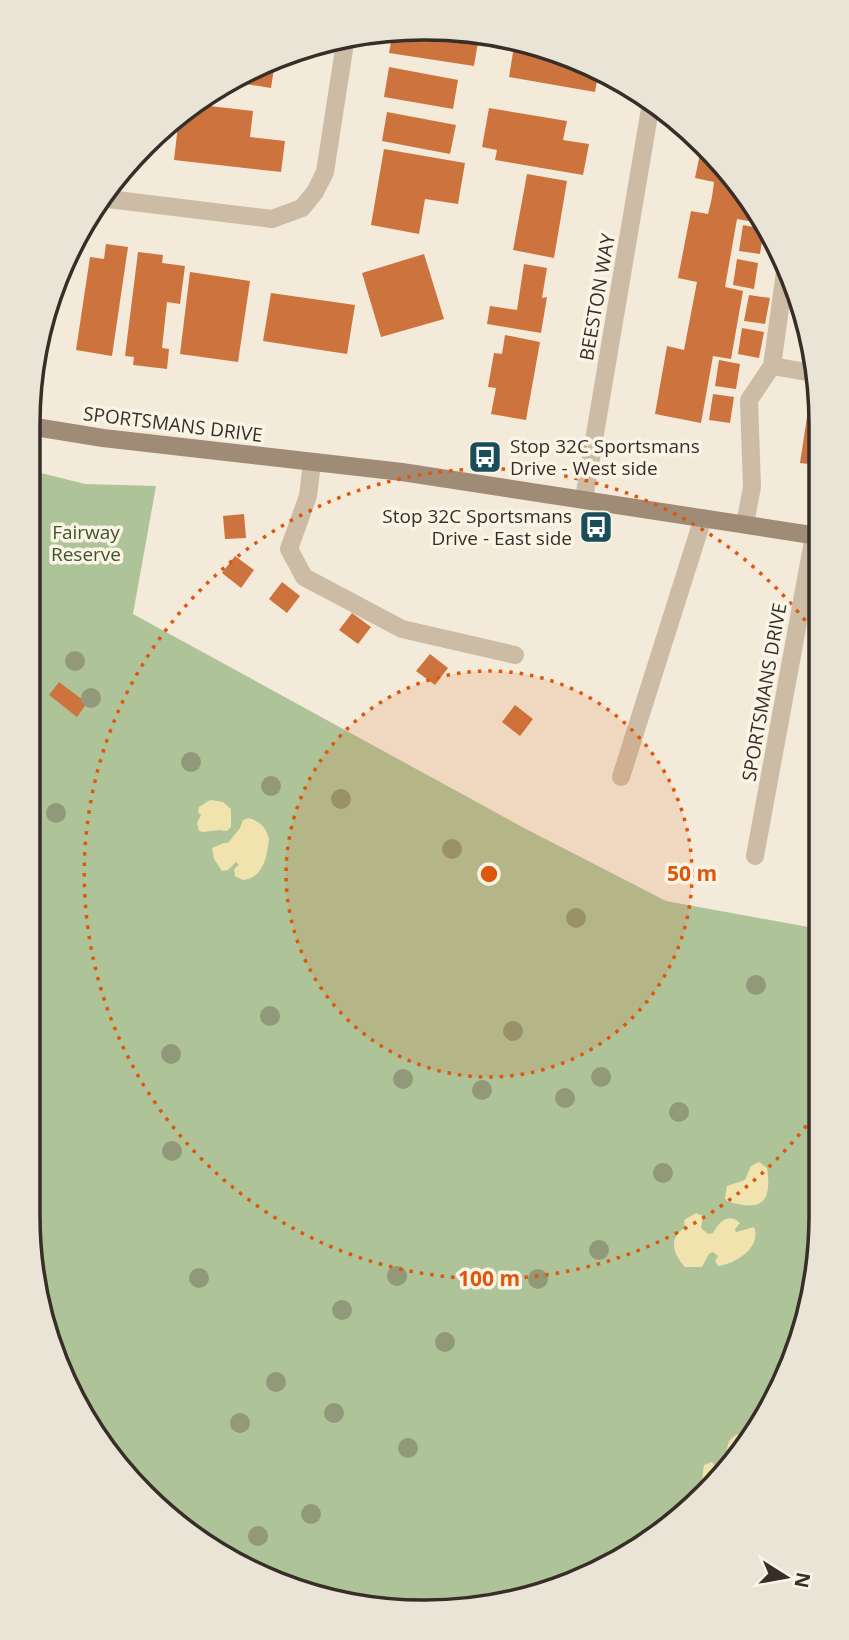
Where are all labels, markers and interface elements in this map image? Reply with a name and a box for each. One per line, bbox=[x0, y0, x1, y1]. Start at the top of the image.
street label: BEESTON WAY bbox=[573, 231, 621, 363]
street label: SPORTSMANS DRIVE bbox=[82, 400, 264, 448]
place label: Stop 32C Sportsmans Drive - West side bbox=[510, 433, 700, 481]
bus stop icon: Stop 32C Sportsmans Drive - West side bbox=[466, 438, 504, 476]
place label: Stop 32C Sportsmans Drive - East side bbox=[382, 503, 572, 551]
bus stop icon: Stop 32C Sportsmans Drive - East side bbox=[577, 508, 615, 546]
park label: Fairway Reserve bbox=[51, 519, 121, 567]
street label: SPORTSMANS DRIVE bbox=[736, 601, 792, 783]
text: 50 m bbox=[667, 859, 717, 887]
centre of rings bbox=[477, 862, 501, 886]
text: 100 m bbox=[458, 1264, 520, 1292]
north arrow bbox=[751, 1542, 821, 1612]
text: N bbox=[788, 1570, 817, 1590]

